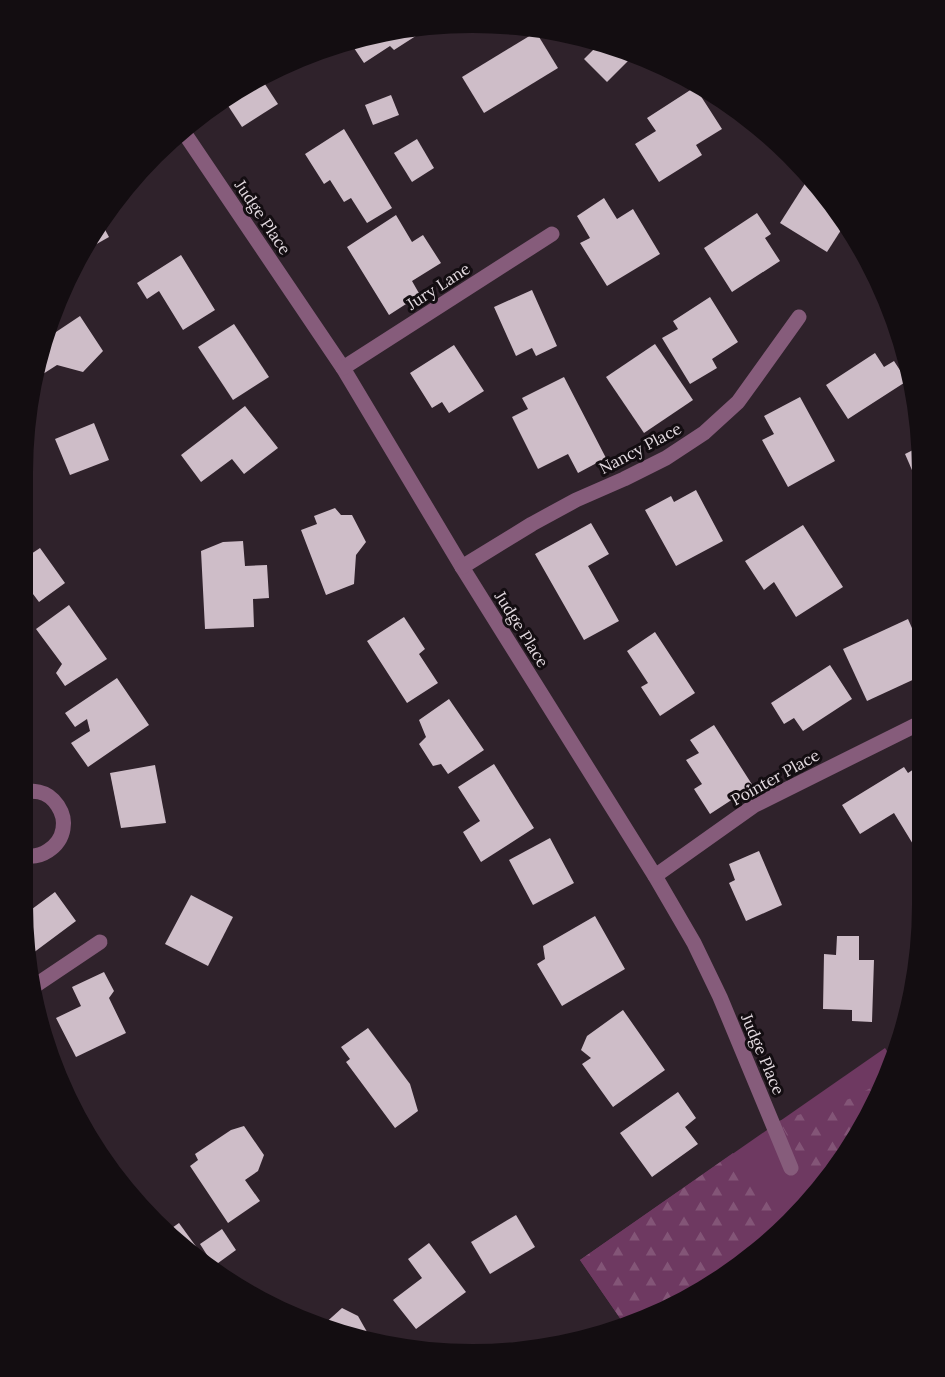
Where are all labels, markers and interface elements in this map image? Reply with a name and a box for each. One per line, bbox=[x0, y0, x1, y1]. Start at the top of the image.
street label: Judge Place bbox=[230, 175, 296, 259]
street label: Jury Lane bbox=[402, 258, 474, 314]
street label: Nancy Place bbox=[595, 418, 685, 478]
street label: Judge Place bbox=[490, 586, 553, 671]
street label: Pointer Place bbox=[727, 744, 823, 810]
street label: Judge Place bbox=[737, 1010, 789, 1098]

